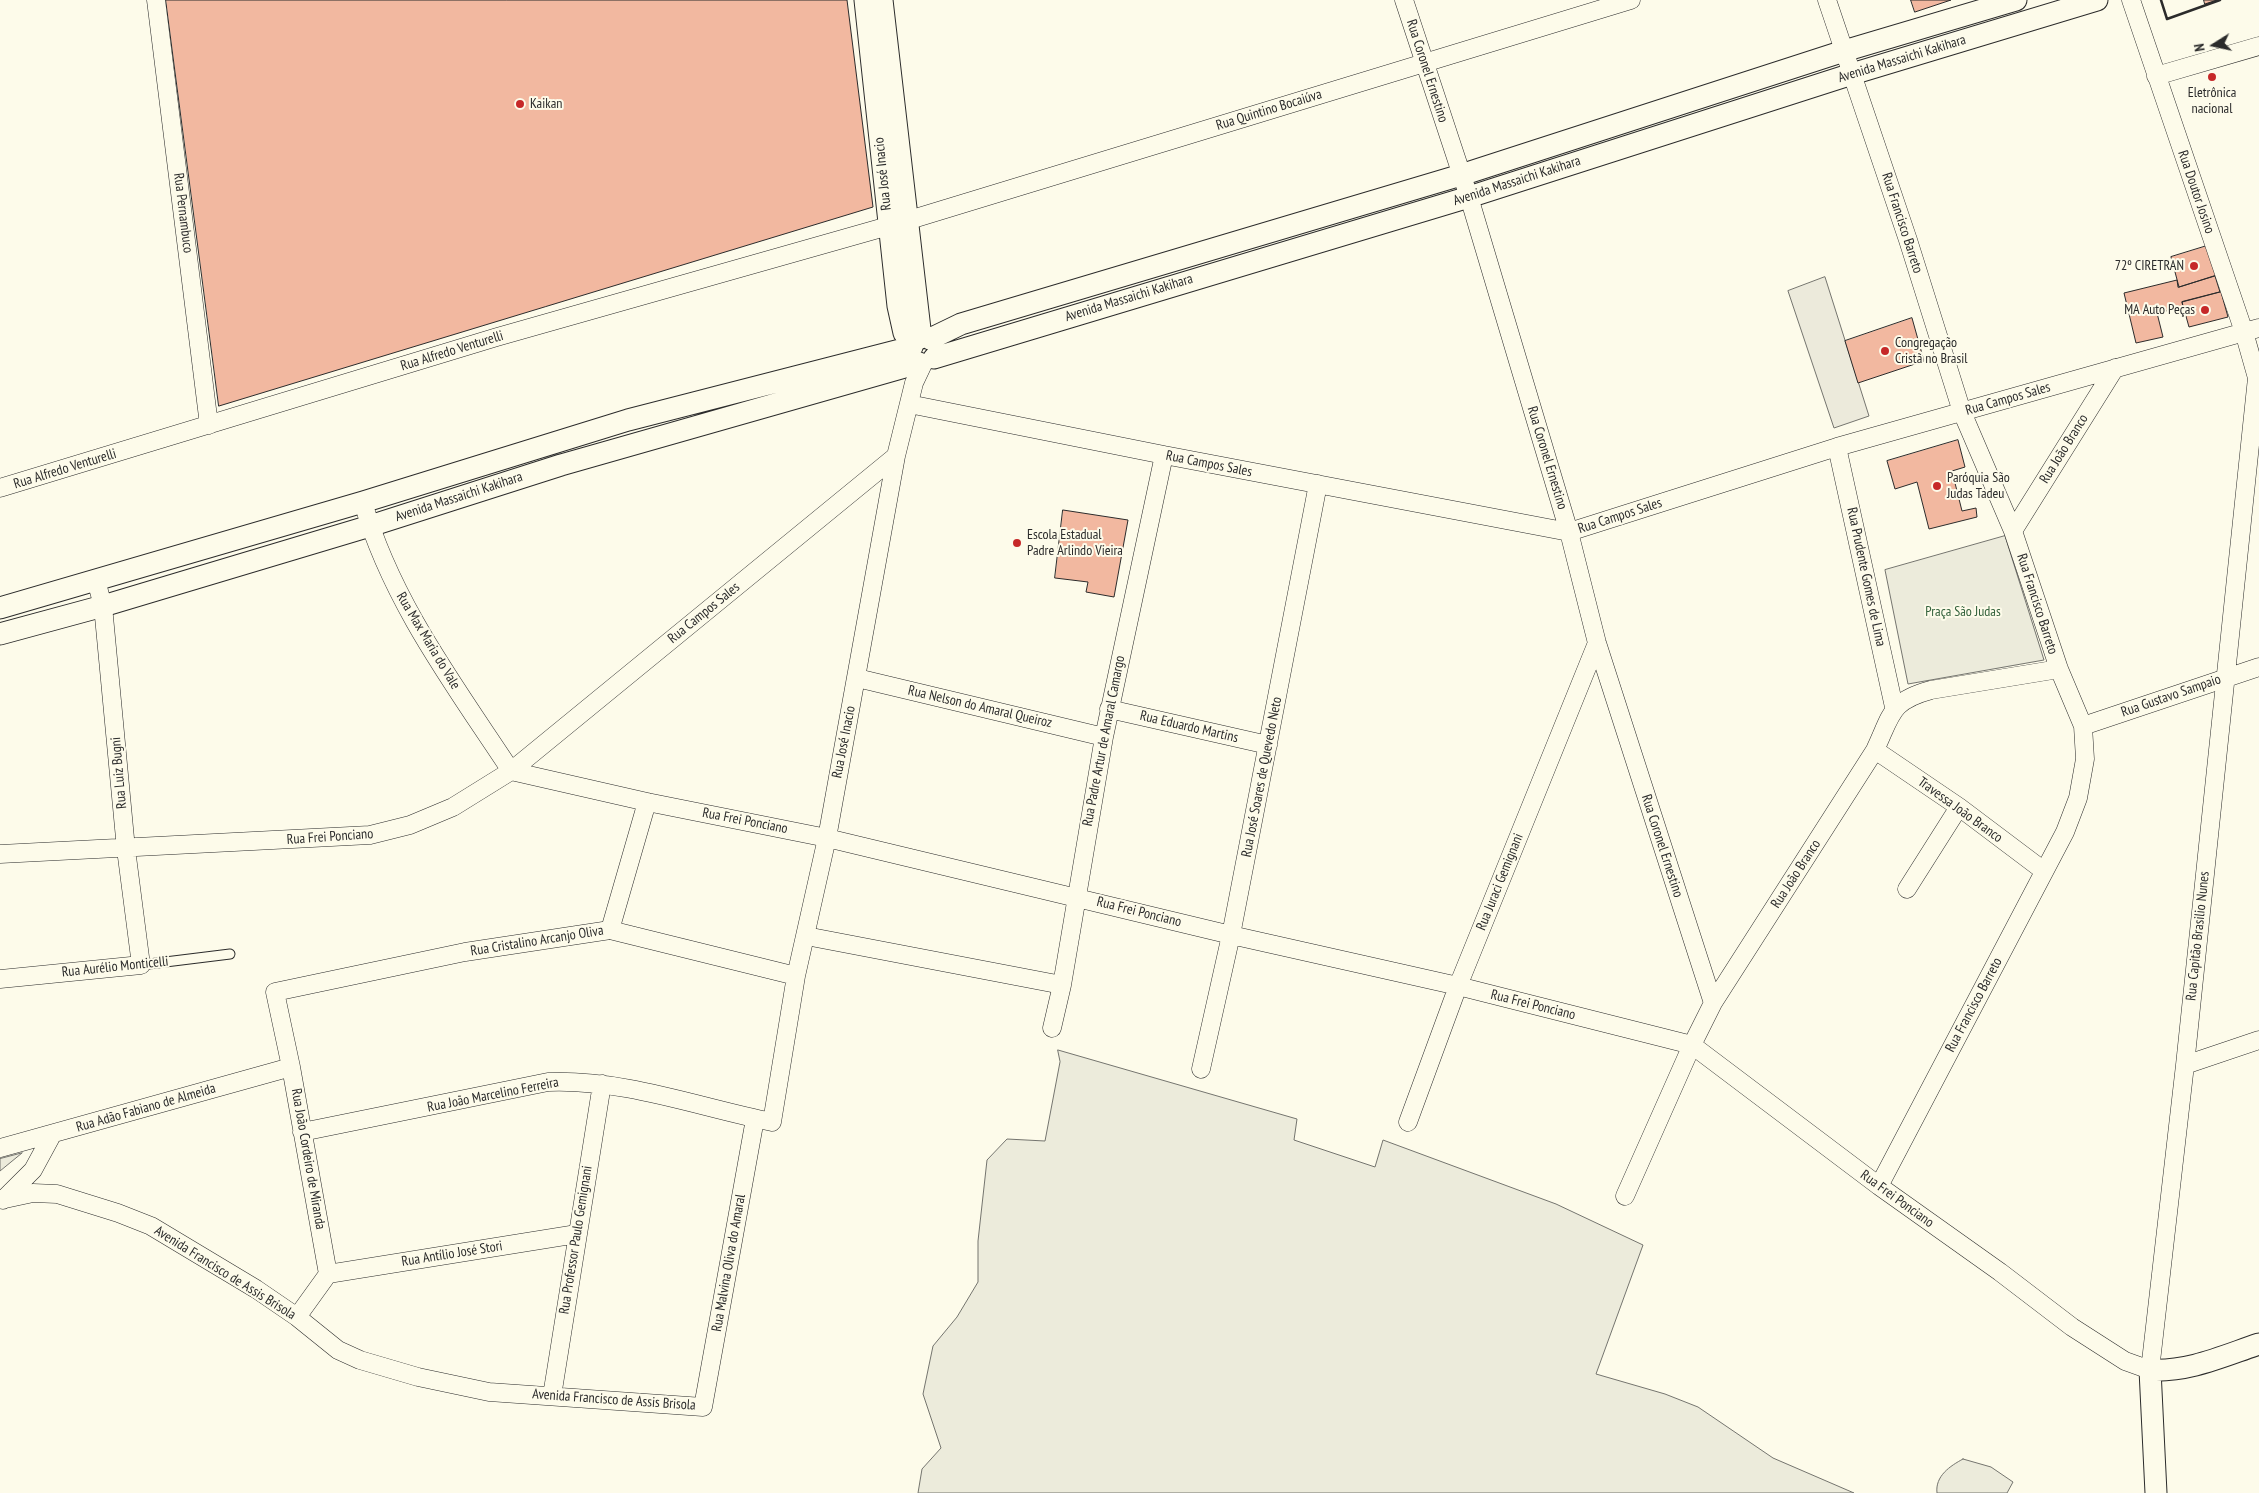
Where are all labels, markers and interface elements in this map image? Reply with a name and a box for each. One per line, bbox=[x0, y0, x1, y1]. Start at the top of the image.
street label: Rua Coronel Ernestino bbox=[1402, 17, 1452, 125]
north arrow bbox=[2189, 20, 2239, 70]
street label: Avenida Massaichi Kakihara bbox=[1836, 32, 1968, 86]
text: N bbox=[2190, 42, 2209, 53]
marker: Eletrônica nacional bbox=[2206, 71, 2218, 83]
place label: Eletrônica nacional bbox=[2188, 85, 2236, 118]
street label: Rua Quintino Bocaiúva bbox=[1214, 86, 1324, 134]
place label: Kaikan bbox=[530, 96, 562, 112]
marker: Kaikan bbox=[514, 98, 526, 110]
street label: Rua José Inacio bbox=[871, 137, 895, 211]
street label: Rua Doutor Josino bbox=[2174, 148, 2218, 236]
street label: Avenida Massaichi Kakihara bbox=[1451, 152, 1583, 210]
street label: Rua Francisco Barreto bbox=[1878, 171, 1926, 275]
street label: Rua Pernambuco bbox=[170, 172, 196, 254]
place label: 72º CIRETRAN bbox=[2115, 258, 2184, 274]
marker: 72º CIRETRAN bbox=[2188, 260, 2200, 272]
street label: Avenida Massaichi Kakihara bbox=[1063, 271, 1195, 325]
place label: MA Auto Peças bbox=[2124, 302, 2195, 318]
marker: MA Auto Peças bbox=[2199, 304, 2211, 316]
street label: Rua Alfredo Venturelli bbox=[399, 327, 505, 375]
place label: Congregação Cristã no Brasil bbox=[1895, 335, 1967, 368]
marker: Congregação Cristã no Brasil bbox=[1879, 345, 1891, 357]
street label: Rua Campos Sales bbox=[1964, 379, 2052, 419]
street label: Rua Coronel Ernestino bbox=[1523, 404, 1571, 512]
street label: Rua João Branco bbox=[2036, 411, 2092, 487]
street label: Rua Alfredo Venturelli bbox=[12, 445, 118, 493]
street label: Rua Campos Sales bbox=[1164, 447, 1254, 481]
street label: Avenida Massaichi Kakihara bbox=[393, 468, 525, 526]
place label: Paróquia São Judas Tadeu bbox=[1947, 470, 2010, 502]
marker: Paróquia São Judas Tadeu bbox=[1931, 480, 1943, 492]
street label: Rua Campos Sales bbox=[1576, 494, 1664, 538]
street label: Rua Prudente Gomes de Lima bbox=[1843, 506, 1889, 648]
place label: Escola Estadual Padre Arlindo Vieira bbox=[1027, 527, 1123, 560]
marker: Escola Estadual Padre Arlindo Vieira bbox=[1011, 537, 1023, 549]
street label: Rua Francisco Barreto bbox=[2013, 552, 2061, 656]
street label: Rua Campos Sales bbox=[665, 579, 743, 647]
street label: Rua Max Maria do Vale bbox=[392, 589, 464, 693]
park label: Praça São Judas bbox=[1925, 604, 2001, 620]
street label: Rua Padre Artur de Amaral Camargo bbox=[1079, 654, 1129, 828]
street label: Rua Gustavo Sampaio bbox=[2119, 671, 2223, 721]
street label: Rua Nelson do Amaral Queiroz bbox=[906, 682, 1054, 732]
street label: Rua José Soares de Quevedo Neto bbox=[1238, 696, 1286, 858]
street label: Rua José Inacio bbox=[829, 704, 859, 780]
street label: Rua Eduardo Martins bbox=[1138, 708, 1240, 746]
street label: Rua Luiz Bugni bbox=[107, 736, 131, 810]
street label: Travessa João Branco bbox=[1914, 774, 2006, 846]
street label: Rua Coronel Ernestino bbox=[1637, 792, 1687, 900]
street label: Rua Frei Ponciano bbox=[701, 804, 789, 838]
street label: Rua Frei Ponciano bbox=[286, 826, 374, 848]
street label: Rua Juraci Gemignani bbox=[1473, 831, 1527, 933]
street label: Rua João Branco bbox=[1768, 837, 1824, 911]
street label: Rua Capitão Brasilio Nunes bbox=[2183, 870, 2213, 1002]
street label: Rua Frei Ponciano bbox=[1095, 893, 1183, 931]
street label: Rua Cristalino Arcanjo Oliva bbox=[469, 922, 605, 960]
street label: Rua Aurélio Monticelli bbox=[61, 953, 169, 981]
street label: Rua Francisco Barreto bbox=[1942, 955, 2006, 1055]
street label: Rua Frei Ponciano bbox=[1489, 986, 1577, 1024]
street label: Rua João Marcelino Ferreira bbox=[426, 1074, 560, 1116]
street label: Rua Adão Fabiano de Almeida bbox=[74, 1080, 218, 1136]
street label: Rua João Cordeiro de Miranda bbox=[287, 1087, 329, 1231]
street label: Rua Professor Paulo Gemignani bbox=[556, 1164, 596, 1316]
street label: Rua Frei Ponciano bbox=[1857, 1167, 1937, 1231]
street label: Rua Malvina Oliva do Amaral bbox=[709, 1193, 749, 1333]
street label: Avenida Francisco de Assis Brisola bbox=[151, 1222, 299, 1324]
street label: Rua Antílio José Stori bbox=[400, 1238, 504, 1270]
street label: Avenida Francisco de Assis Brisola bbox=[532, 1386, 696, 1414]

